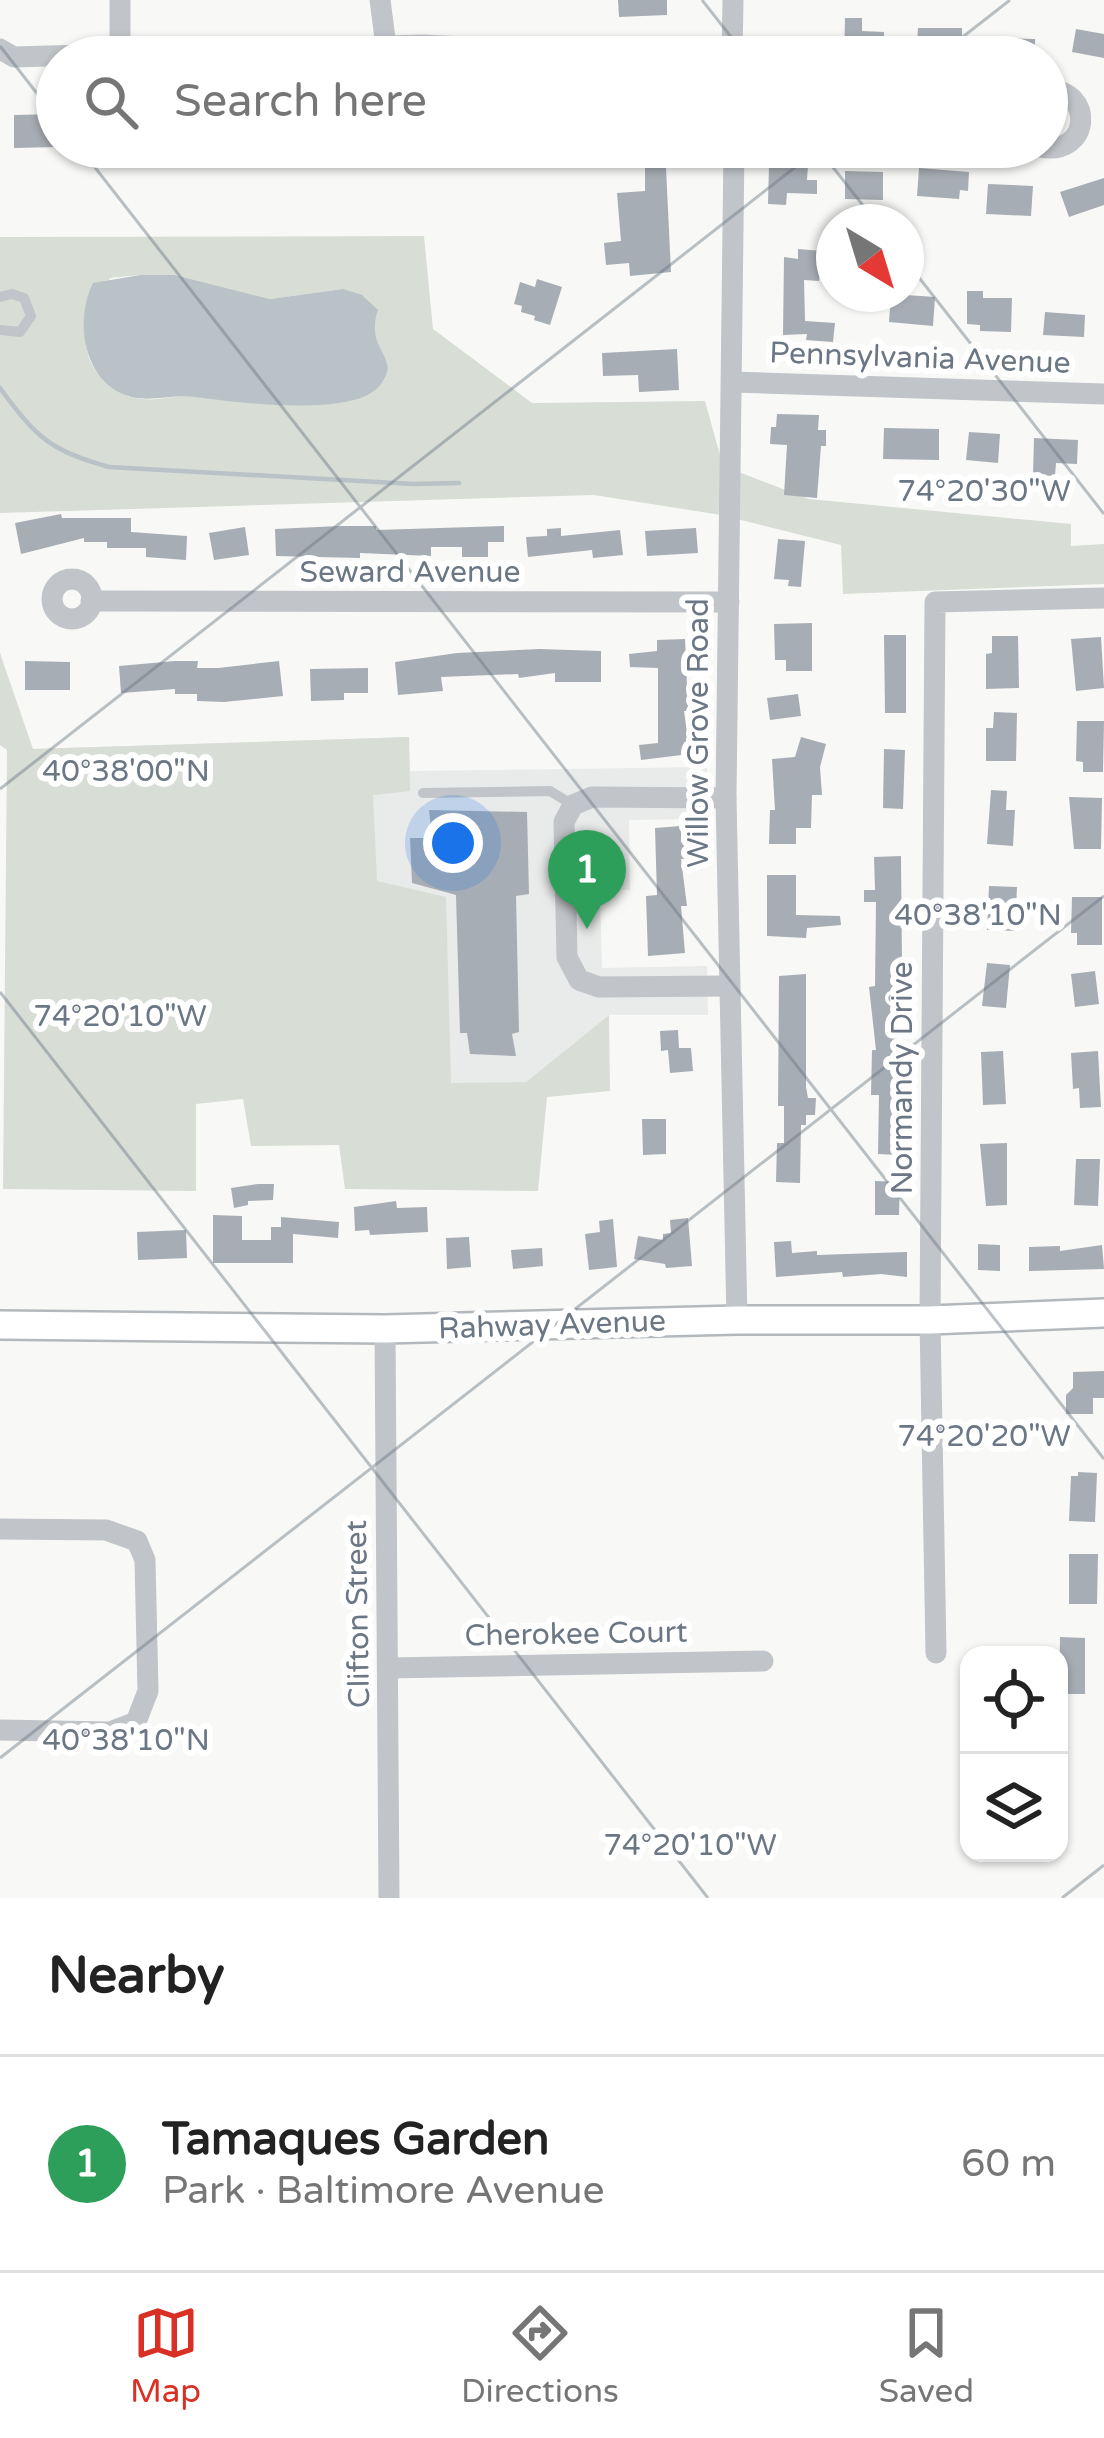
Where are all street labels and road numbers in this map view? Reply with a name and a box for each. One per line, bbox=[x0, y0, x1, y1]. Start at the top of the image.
street label: Pennsylvania Avenue bbox=[769, 334, 1071, 382]
street label: Seward Avenue bbox=[300, 554, 520, 591]
street label: Willow Grove Road bbox=[680, 598, 717, 868]
street label: Normandy Drive bbox=[884, 962, 921, 1194]
street label: Rahway Avenue bbox=[438, 1303, 666, 1347]
street label: Clifton Street bbox=[338, 1520, 378, 1708]
street label: Cherokee Court bbox=[464, 1614, 688, 1654]

